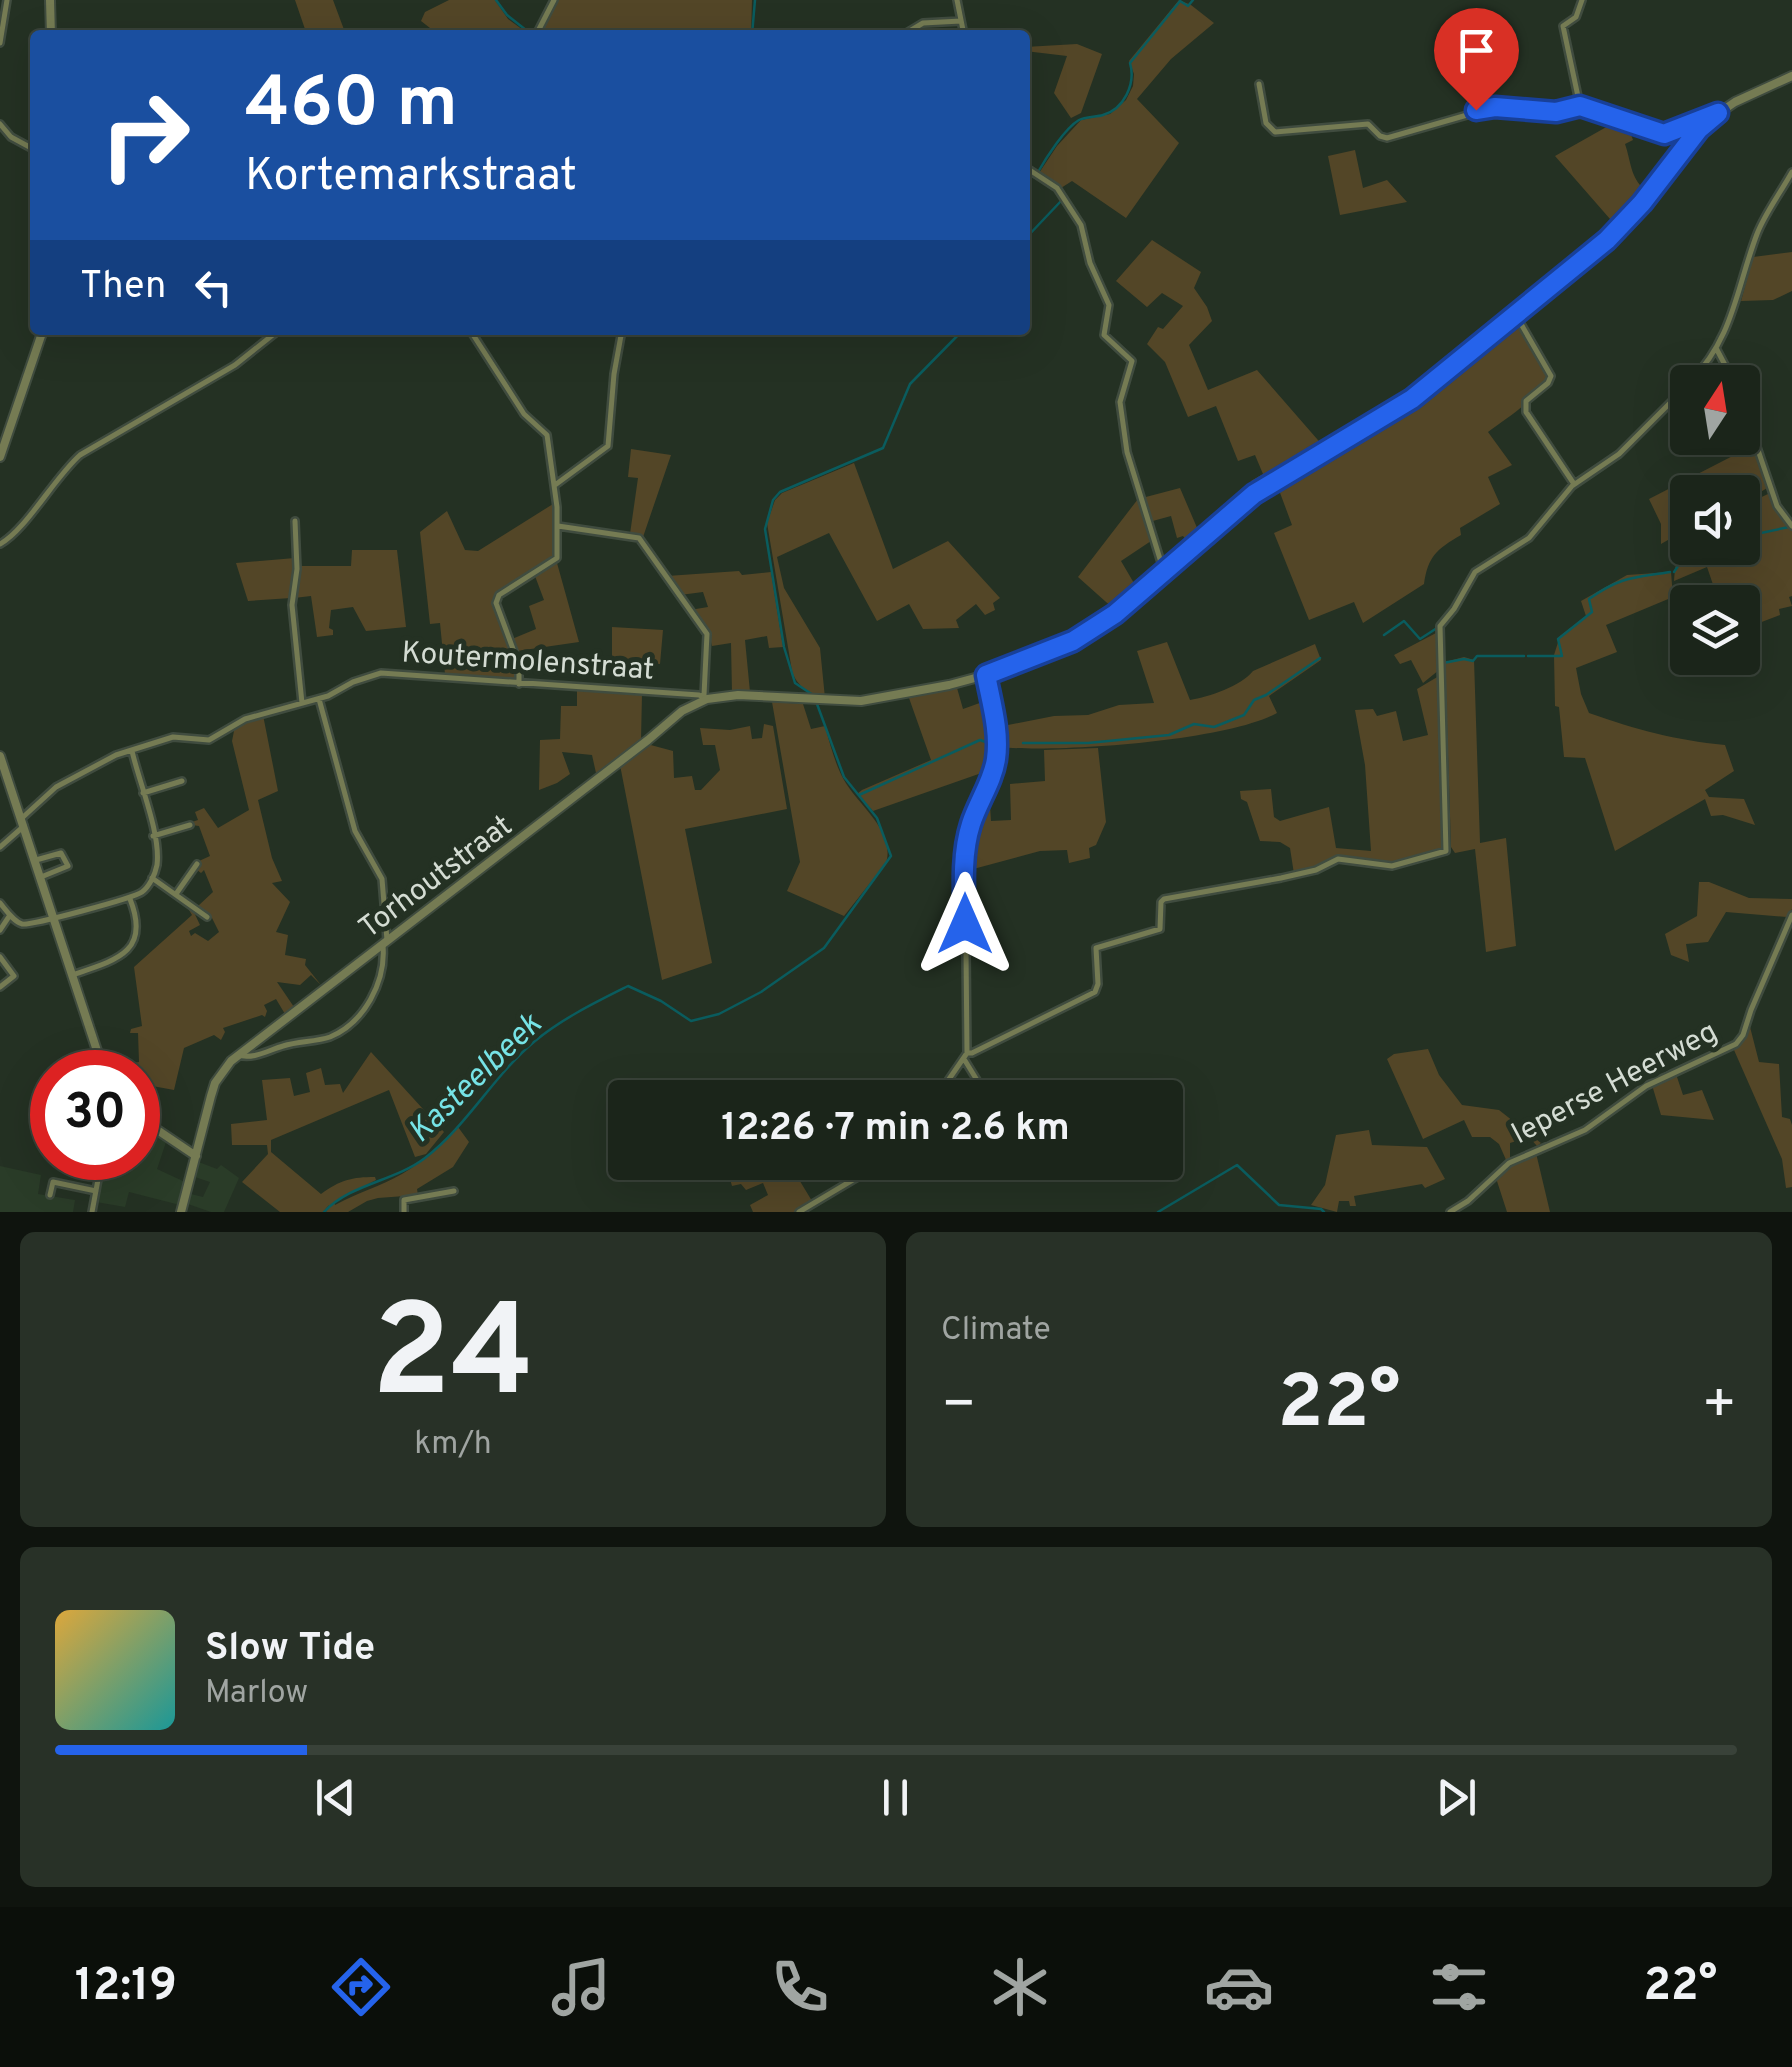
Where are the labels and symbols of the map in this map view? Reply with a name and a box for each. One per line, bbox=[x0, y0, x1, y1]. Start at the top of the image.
pin bbox=[1434, 8, 1519, 111]
north arrow bbox=[1670, 365, 1760, 455]
street label: Koutermolenstraat bbox=[400, 635, 655, 690]
street label: Torhoutstraat bbox=[352, 808, 521, 948]
position arrow bbox=[913, 872, 1017, 976]
water label: Kasteelbeek bbox=[401, 1005, 552, 1152]
street label: Ieperse Heerweg bbox=[1506, 1014, 1724, 1154]
speed limit sign: 30 bbox=[30, 1050, 160, 1180]

